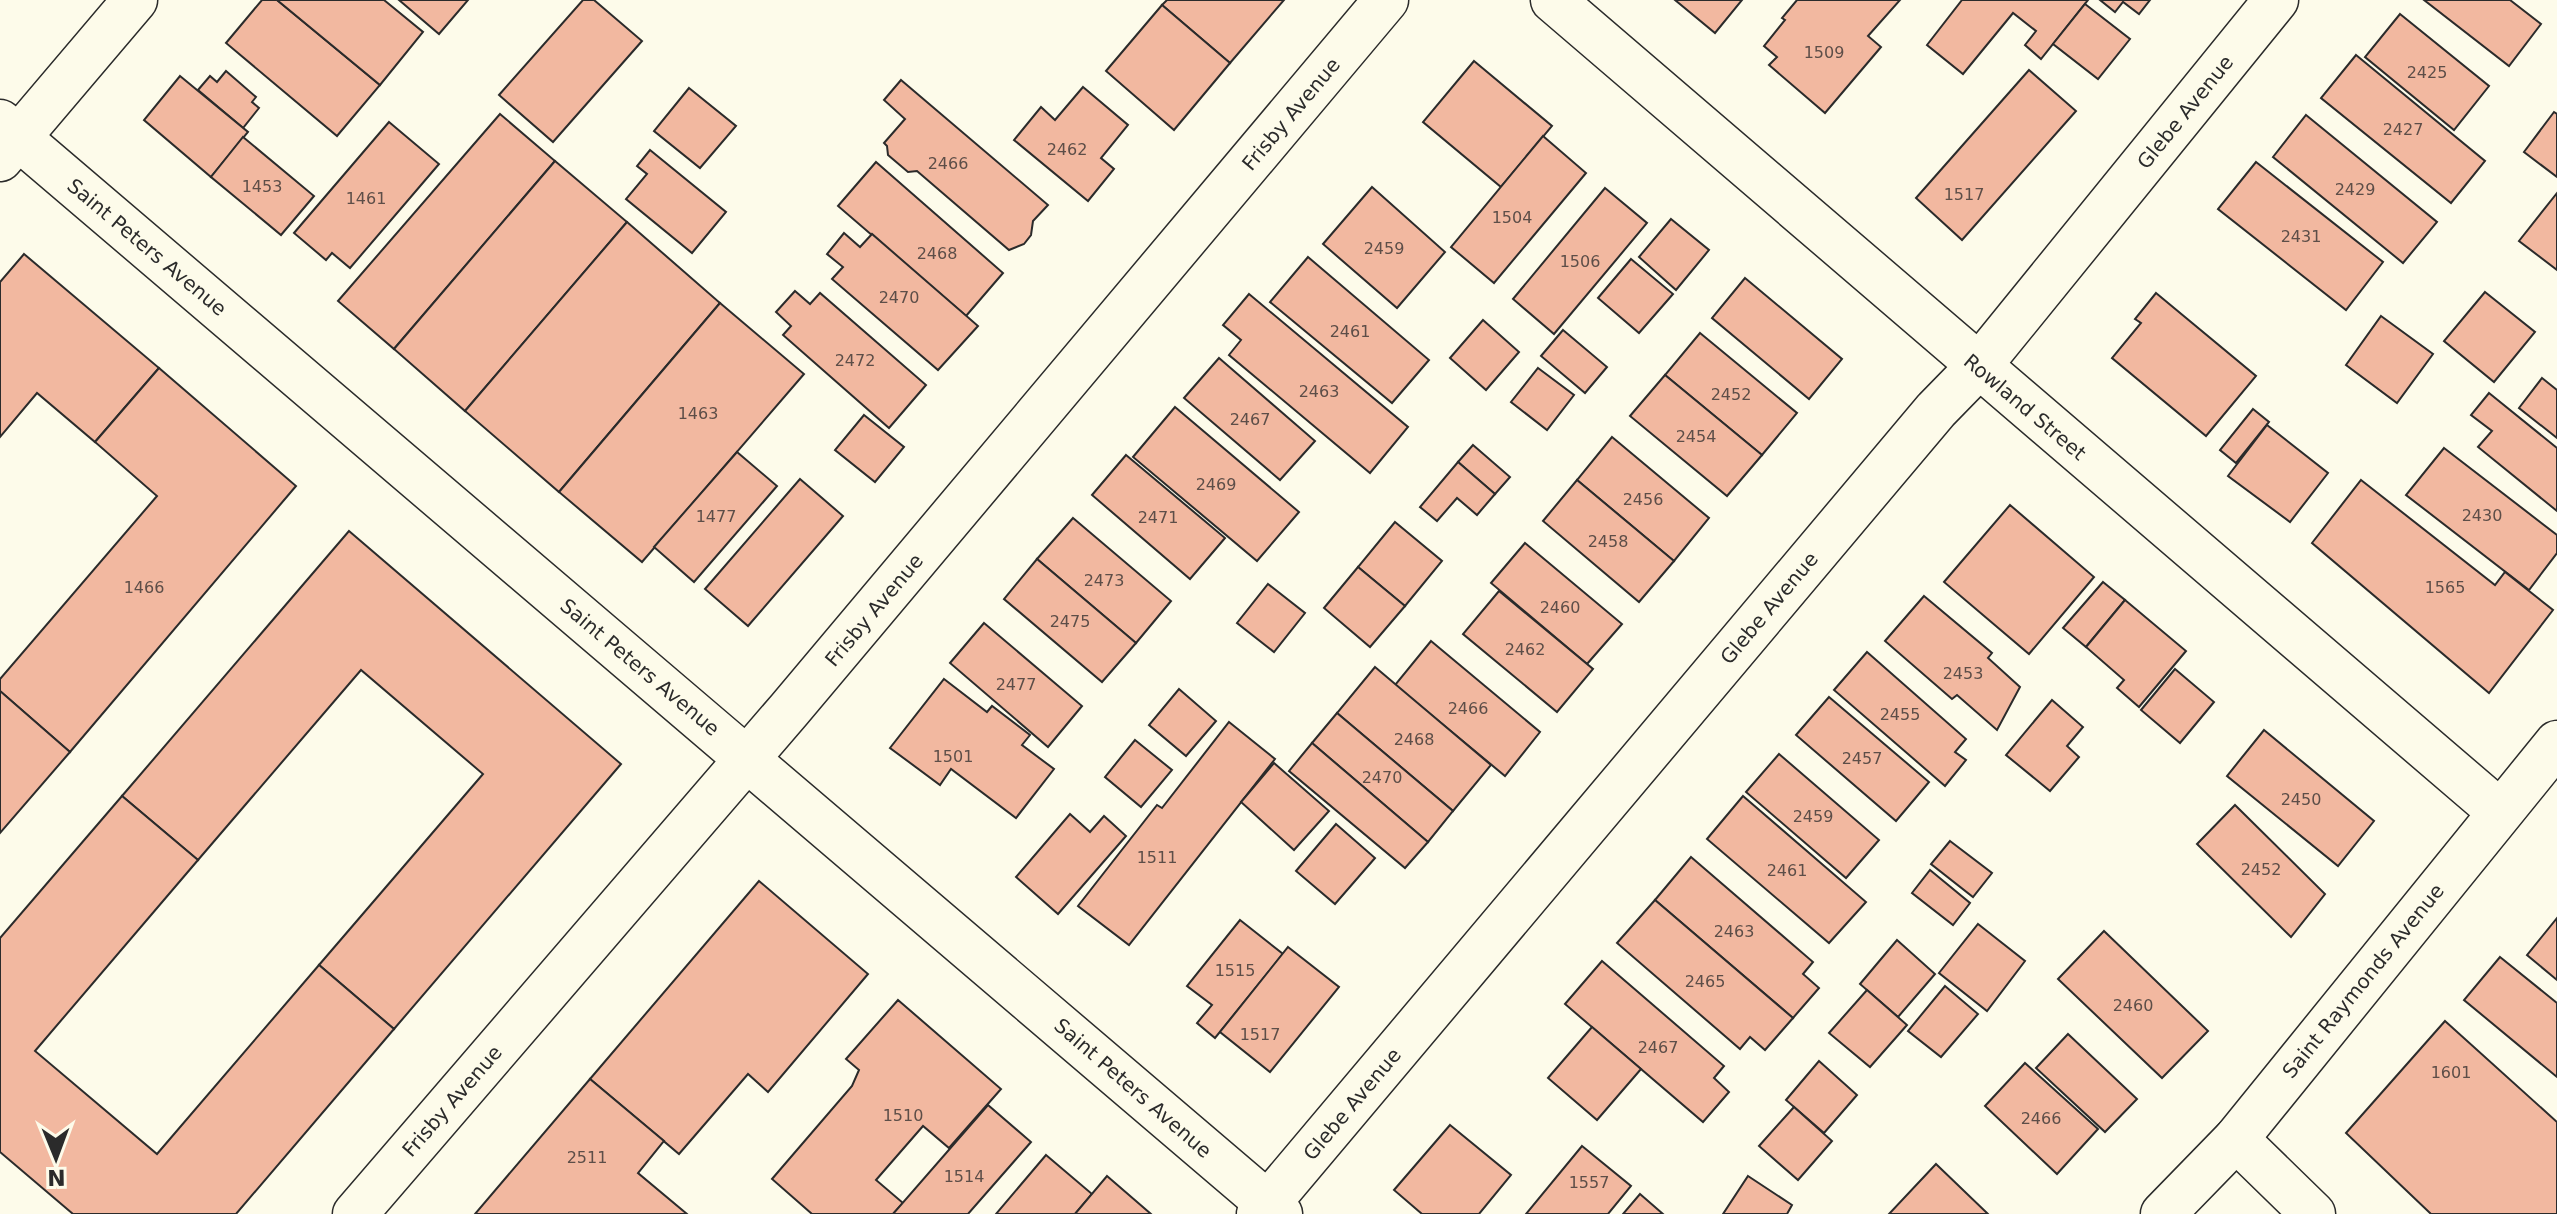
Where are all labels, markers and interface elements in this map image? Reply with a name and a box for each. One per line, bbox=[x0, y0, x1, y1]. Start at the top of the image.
house number: 1509 bbox=[1804, 43, 1844, 62]
street label: Glebe Avenue bbox=[2132, 50, 2238, 174]
street label: Frisby Avenue bbox=[1237, 53, 1345, 175]
house number: 2425 bbox=[2407, 63, 2447, 82]
house number: 2427 bbox=[2383, 120, 2423, 139]
house number: 2462 bbox=[1047, 140, 1087, 159]
house number: 2466 bbox=[928, 154, 968, 173]
street label: Saint Peters Avenue bbox=[62, 173, 232, 321]
house number: 1453 bbox=[242, 177, 282, 196]
house number: 2429 bbox=[2335, 180, 2375, 199]
house number: 1517 bbox=[1944, 185, 1984, 204]
house number: 1461 bbox=[346, 189, 386, 208]
house number: 1504 bbox=[1492, 208, 1532, 227]
house number: 2431 bbox=[2281, 227, 2321, 246]
house number: 2459 bbox=[1364, 239, 1404, 258]
house number: 2468 bbox=[917, 244, 957, 263]
house number: 1506 bbox=[1560, 252, 1600, 271]
house number: 2470 bbox=[879, 288, 919, 307]
house number: 2461 bbox=[1330, 322, 1370, 341]
street label: Rowland Street bbox=[1959, 349, 2091, 465]
house number: 2472 bbox=[835, 351, 875, 370]
house number: 2463 bbox=[1299, 382, 1339, 401]
house number: 2452 bbox=[1711, 385, 1751, 404]
house number: 1463 bbox=[678, 404, 718, 423]
house number: 2467 bbox=[1230, 410, 1270, 429]
house number: 2454 bbox=[1676, 427, 1716, 446]
house number: 2469 bbox=[1196, 475, 1236, 494]
house number: 2456 bbox=[1623, 490, 1663, 509]
house number: 2430 bbox=[2462, 506, 2502, 525]
house number: 1477 bbox=[696, 507, 736, 526]
house number: 2471 bbox=[1138, 508, 1178, 527]
house number: 2458 bbox=[1588, 532, 1628, 551]
street label: Glebe Avenue bbox=[1715, 547, 1823, 669]
street label: Frisby Avenue bbox=[820, 549, 928, 671]
house number: 2473 bbox=[1084, 571, 1124, 590]
house number: 1466 bbox=[124, 578, 164, 597]
house number: 1565 bbox=[2425, 578, 2465, 597]
street label: Saint Peters Avenue bbox=[555, 593, 725, 741]
house number: 2460 bbox=[1540, 598, 1580, 617]
house number: 2475 bbox=[1050, 612, 1090, 631]
house number: 2462 bbox=[1505, 640, 1545, 659]
house number: 2453 bbox=[1943, 664, 1983, 683]
house number: 2477 bbox=[996, 675, 1036, 694]
house number: 2466 bbox=[1448, 699, 1488, 718]
house number: 2455 bbox=[1880, 705, 1920, 724]
house number: 2468 bbox=[1394, 730, 1434, 749]
house number: 1501 bbox=[933, 747, 973, 766]
house number: 2457 bbox=[1842, 749, 1882, 768]
house number: 2470 bbox=[1362, 768, 1402, 787]
house number: 2450 bbox=[2281, 790, 2321, 809]
house number: 2459 bbox=[1793, 807, 1833, 826]
house number: 1511 bbox=[1137, 848, 1177, 867]
house number: 2452 bbox=[2241, 860, 2281, 879]
house number: 2461 bbox=[1767, 861, 1807, 880]
street label: Saint Raymonds Avenue bbox=[2277, 879, 2449, 1083]
house number: 2463 bbox=[1714, 922, 1754, 941]
house number: 1515 bbox=[1215, 961, 1255, 980]
house number: 2465 bbox=[1685, 972, 1725, 991]
house number: 2460 bbox=[2113, 996, 2153, 1015]
street label: Saint Peters Avenue bbox=[1049, 1013, 1217, 1163]
house number: 1517 bbox=[1240, 1025, 1280, 1044]
house number: 2467 bbox=[1638, 1038, 1678, 1057]
street label: Frisby Avenue bbox=[397, 1041, 507, 1161]
street label: Glebe Avenue bbox=[1298, 1043, 1406, 1165]
house number: 1601 bbox=[2431, 1063, 2471, 1082]
house number: 1510 bbox=[883, 1106, 923, 1125]
house number: 2466 bbox=[2021, 1109, 2061, 1128]
north arrow bbox=[16, 1118, 96, 1198]
house number: 2511 bbox=[567, 1148, 607, 1167]
text: N bbox=[47, 1165, 66, 1190]
house number: 1514 bbox=[944, 1167, 984, 1186]
house number: 1557 bbox=[1569, 1173, 1609, 1192]

